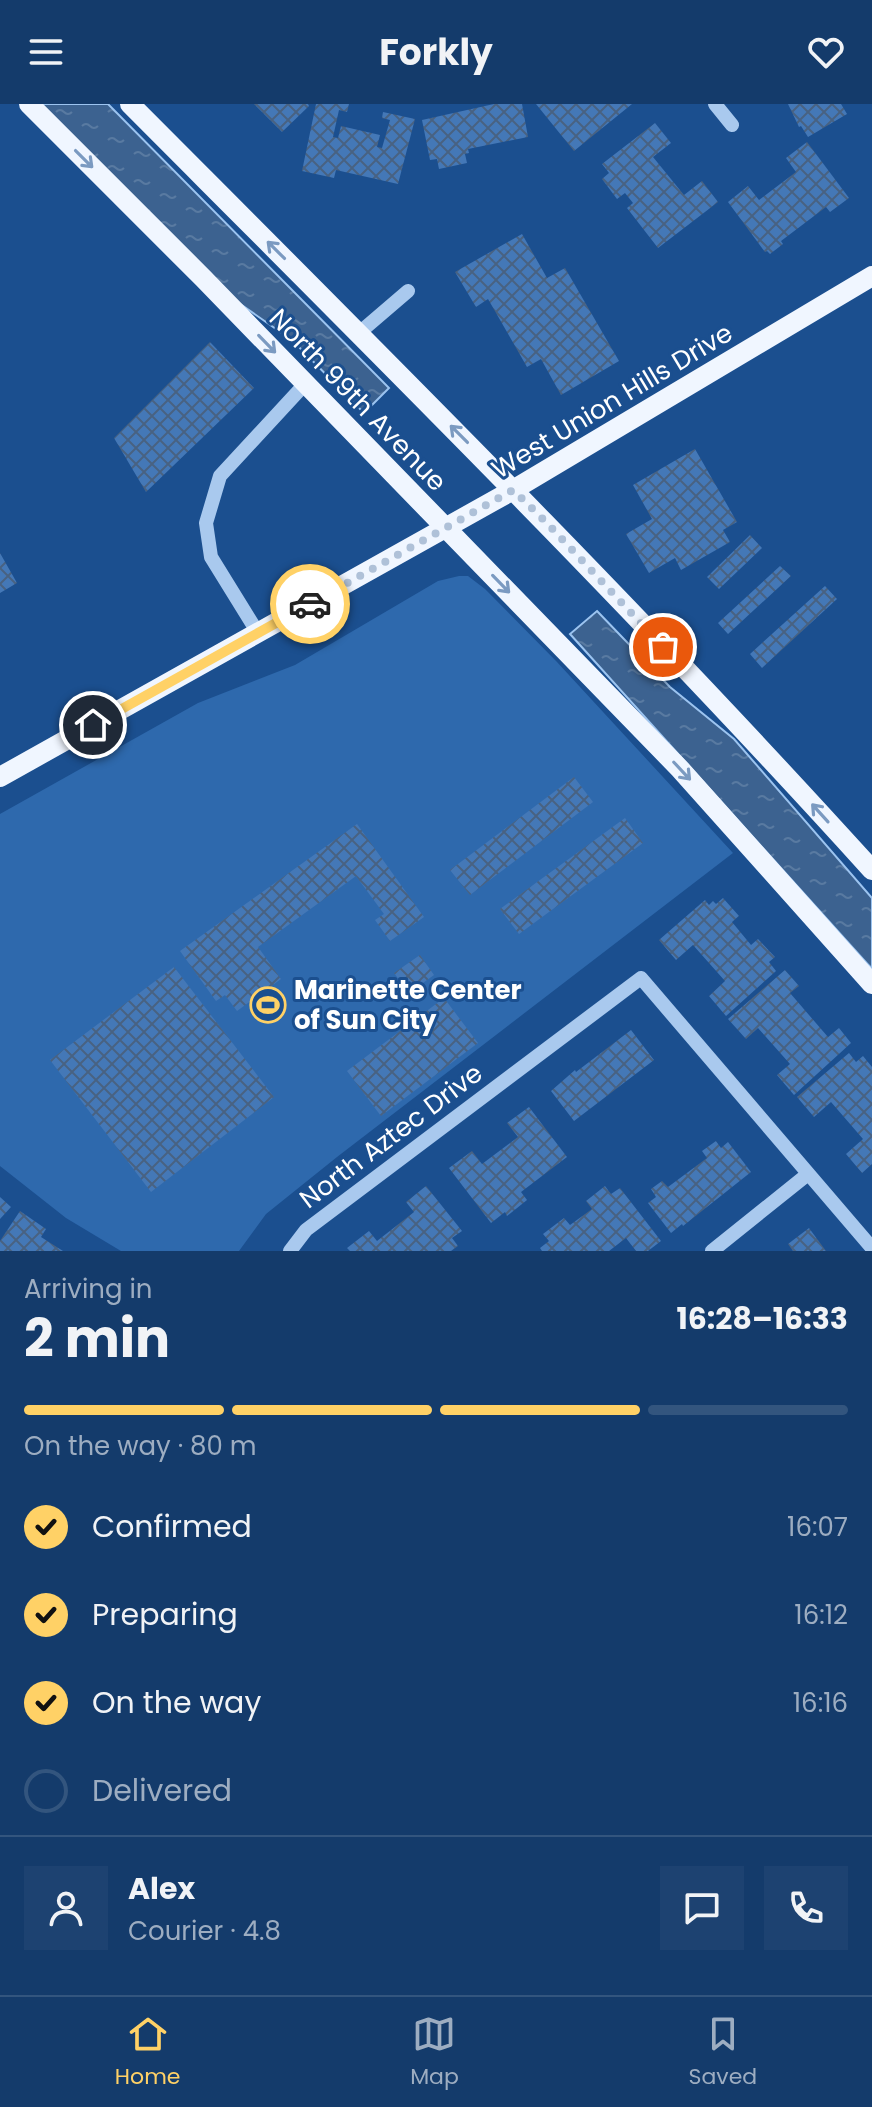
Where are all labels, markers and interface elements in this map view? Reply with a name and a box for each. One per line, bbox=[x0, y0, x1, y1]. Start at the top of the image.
text: Forkly bbox=[379, 27, 493, 78]
icon: menu bbox=[24, 30, 68, 74]
icon: heart bbox=[804, 30, 848, 74]
one-way arrow bbox=[74, 149, 93, 168]
one-way arrow bbox=[267, 241, 286, 260]
street label: North 99th Avenue bbox=[261, 301, 455, 499]
street label: West Union Hills Drive bbox=[485, 315, 739, 487]
one-way arrow bbox=[257, 334, 276, 354]
one-way arrow bbox=[450, 425, 469, 444]
courier bbox=[270, 564, 350, 644]
one-way arrow bbox=[491, 574, 510, 593]
icon: car bbox=[288, 582, 332, 626]
pin bbox=[629, 613, 697, 681]
icon: bag bbox=[641, 625, 685, 669]
pin bbox=[59, 691, 127, 759]
icon: home bbox=[71, 703, 115, 747]
one-way arrow bbox=[673, 760, 691, 780]
one-way arrow bbox=[811, 803, 829, 823]
place label: Marinette Center of Sun City bbox=[294, 972, 522, 1038]
sports icon: Marinette Center of Sun City bbox=[249, 986, 287, 1024]
street label: North Aztec Drive bbox=[292, 1055, 490, 1217]
text: Arriving in bbox=[24, 1271, 153, 1307]
text: 16:28–16:33 bbox=[676, 1297, 848, 1340]
text: 2 min bbox=[24, 1302, 170, 1375]
text: On the way · 80 m bbox=[24, 1428, 257, 1464]
icon: check bbox=[24, 1505, 68, 1549]
text: Confirmed bbox=[92, 1505, 252, 1548]
text: 16:07 bbox=[787, 1509, 848, 1545]
icon: check bbox=[24, 1593, 68, 1637]
text: Preparing bbox=[92, 1593, 238, 1636]
text: 16:12 bbox=[794, 1597, 848, 1633]
icon: check bbox=[24, 1681, 68, 1725]
text: On the way bbox=[92, 1681, 261, 1724]
text: 16:16 bbox=[793, 1685, 848, 1721]
text: Delivered bbox=[92, 1769, 232, 1812]
button: person bbox=[24, 1866, 108, 1950]
button: chat bbox=[660, 1866, 744, 1950]
button: phone bbox=[764, 1866, 848, 1950]
text: Alex bbox=[128, 1867, 195, 1910]
text: Courier · 4.8 bbox=[128, 1913, 281, 1949]
tab: Home bbox=[115, 2012, 180, 2093]
tab: Map bbox=[410, 2012, 459, 2093]
tab: Saved bbox=[689, 2012, 757, 2093]

